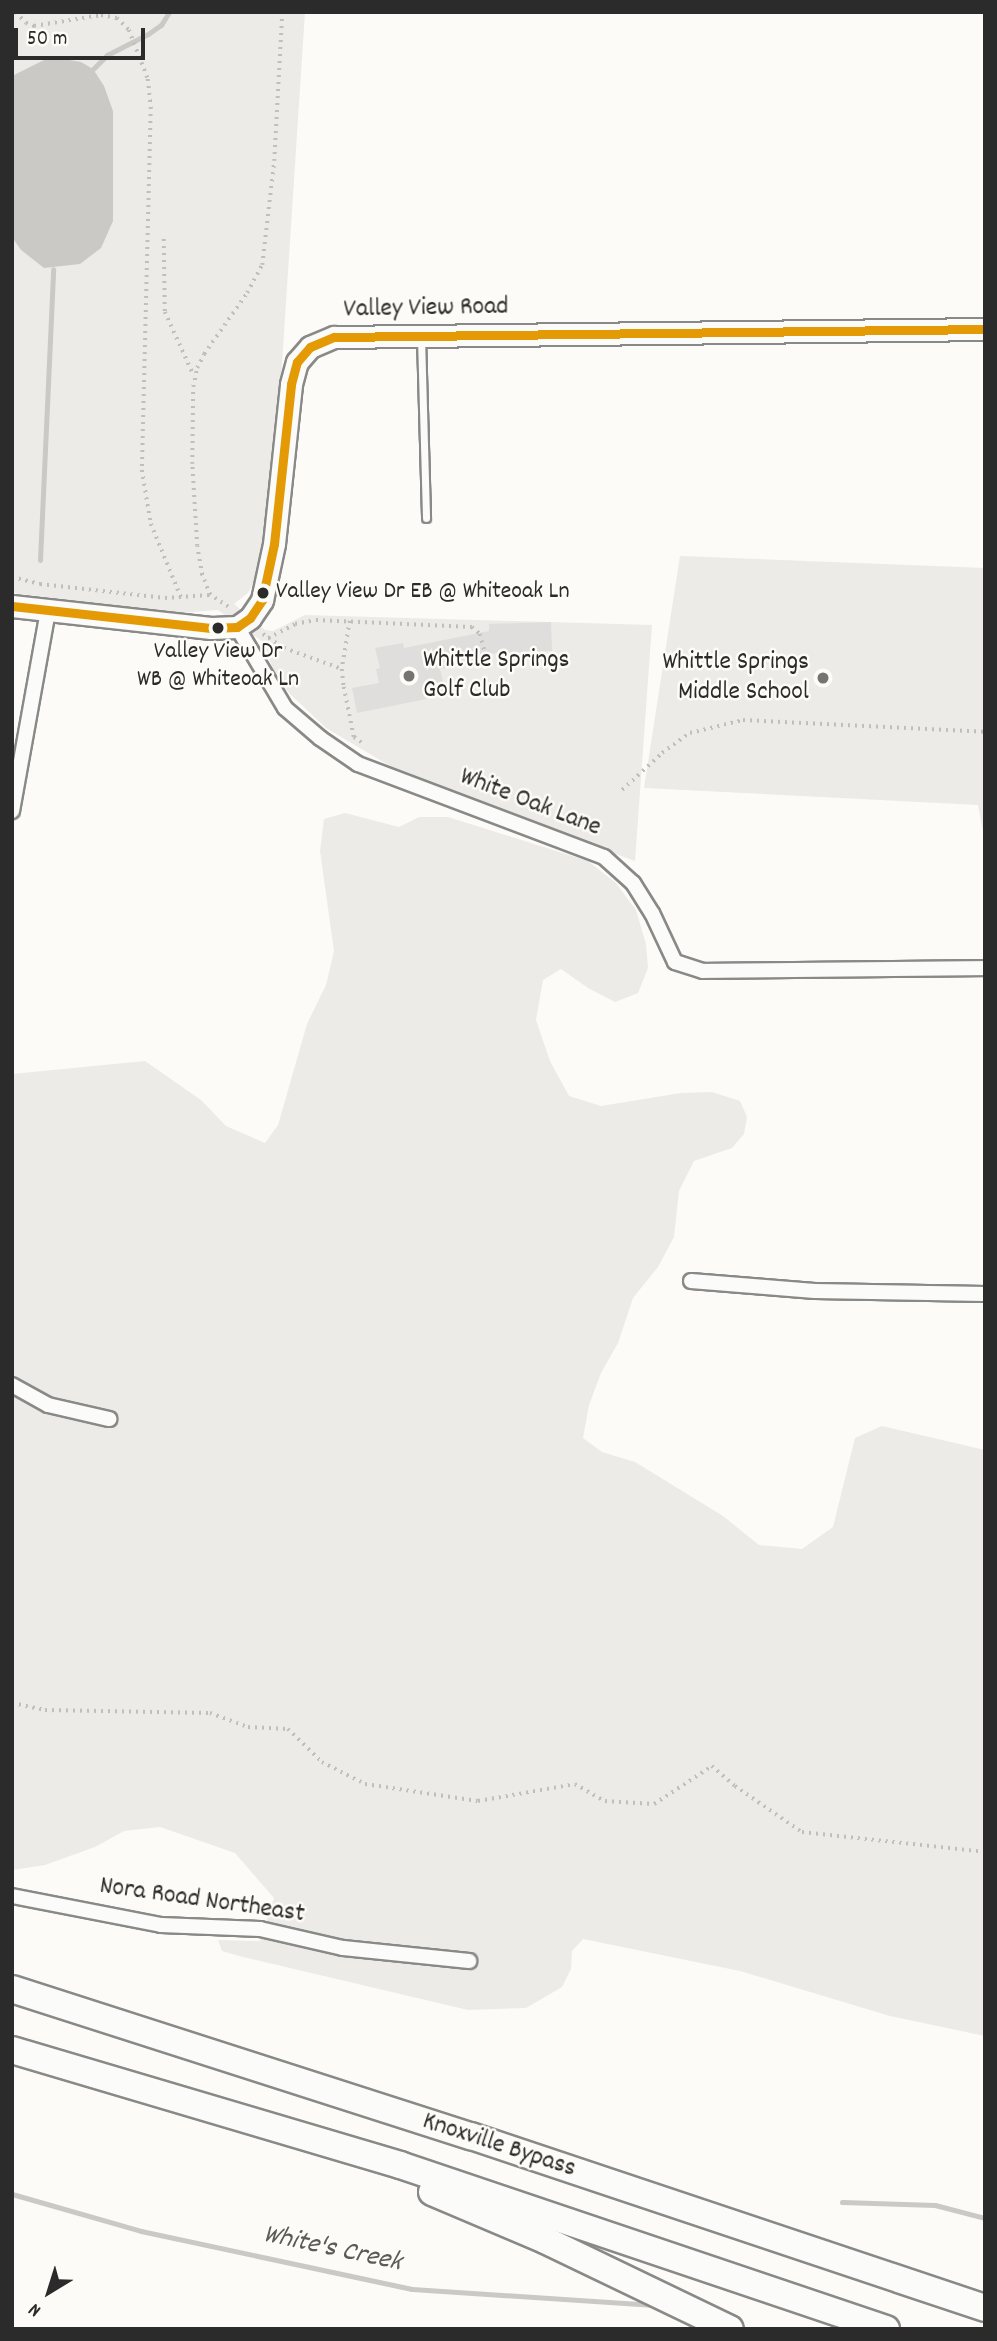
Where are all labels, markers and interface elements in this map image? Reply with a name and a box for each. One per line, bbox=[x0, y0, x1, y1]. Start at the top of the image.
scale bar bbox=[18, 14, 149, 58]
text: 50 m bbox=[27, 25, 67, 55]
street label: Valley View Road bbox=[343, 292, 509, 326]
place label: Valley View Dr EB @ Whiteoak Ln bbox=[276, 579, 569, 607]
marker: Valley View Dr EB @ Whiteoak Ln bbox=[256, 586, 270, 600]
marker: Valley View Dr WB @ Whiteoak Ln bbox=[211, 621, 225, 635]
place label: Valley View Dr WB @ Whiteoak Ln bbox=[137, 639, 299, 695]
place label: Whittle Springs Golf Club bbox=[423, 645, 570, 706]
place label: Whittle Springs Middle School bbox=[662, 647, 809, 708]
marker: Whittle Springs Golf Club bbox=[401, 668, 417, 684]
marker: Whittle Springs Middle School bbox=[815, 670, 831, 686]
street label: White Oak Lane bbox=[455, 762, 605, 844]
street label: Nora Road Northeast bbox=[98, 1871, 306, 1931]
street label: Knoxville Bypass bbox=[418, 2107, 580, 2185]
water label: White's Creek bbox=[260, 2219, 404, 2281]
north arrow bbox=[14, 2257, 84, 2327]
text: N bbox=[24, 2295, 48, 2322]

